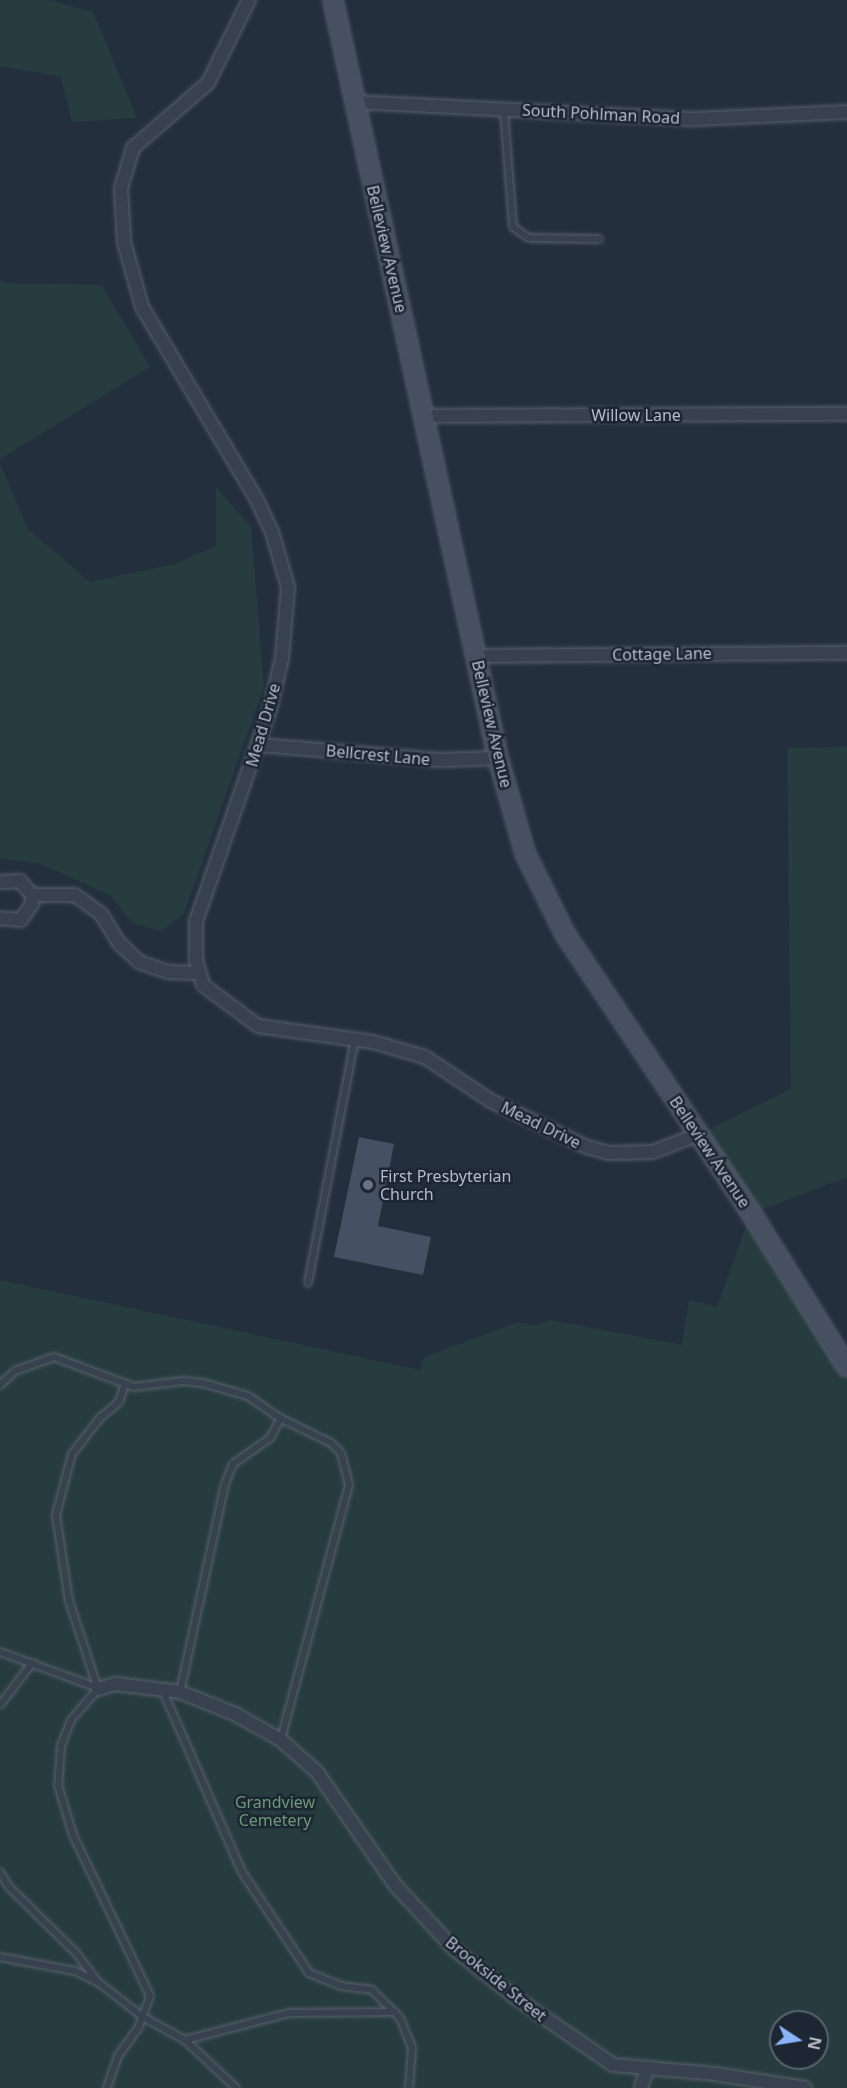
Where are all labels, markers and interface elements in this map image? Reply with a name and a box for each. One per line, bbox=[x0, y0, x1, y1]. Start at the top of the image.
street label: South Pohlman Road bbox=[522, 100, 680, 128]
street label: Belleview Avenue bbox=[363, 183, 411, 315]
street label: Willow Lane bbox=[591, 405, 681, 425]
street label: Cottage Lane bbox=[612, 644, 712, 664]
street label: Belleview Avenue bbox=[468, 658, 516, 790]
street label: Mead Drive bbox=[242, 681, 284, 769]
street label: Bellcrest Lane bbox=[325, 741, 431, 769]
street label: Belleview Avenue bbox=[666, 1093, 754, 1211]
street label: Mead Drive bbox=[498, 1098, 584, 1152]
place label: First Presbyterian Church bbox=[380, 1166, 511, 1204]
marker: First Presbyterian Church bbox=[361, 1178, 375, 1192]
park label: Grandview Cemetery bbox=[235, 1792, 315, 1830]
street label: Brookside Street bbox=[442, 1932, 550, 2026]
north arrow bbox=[769, 2010, 829, 2070]
text: N bbox=[803, 2035, 827, 2052]

